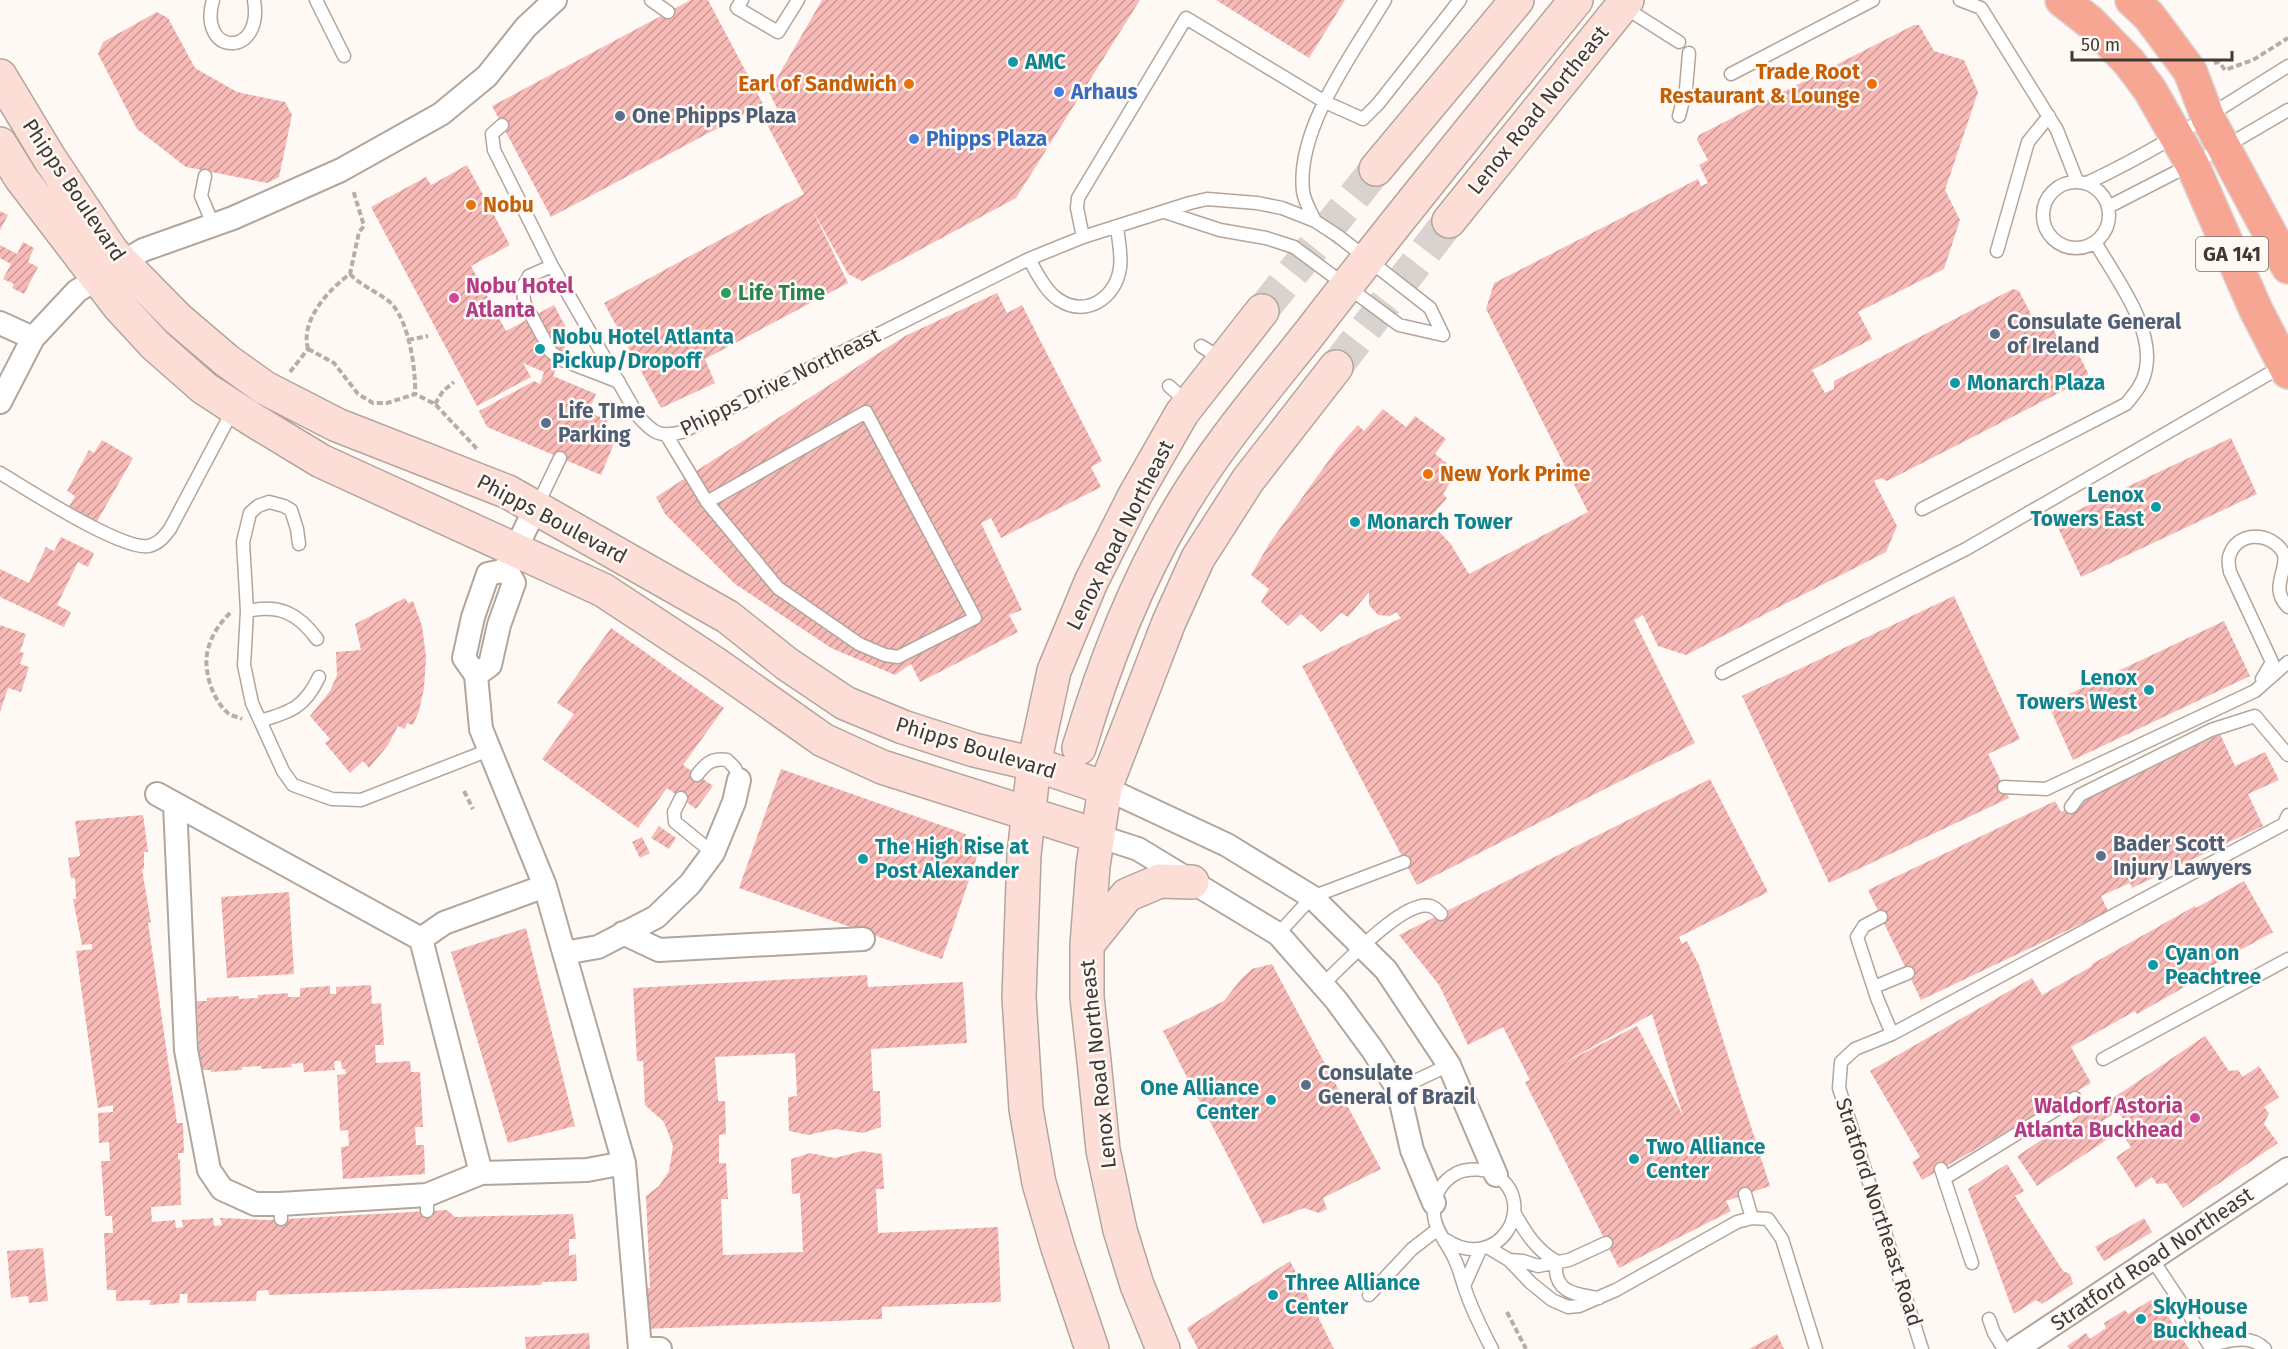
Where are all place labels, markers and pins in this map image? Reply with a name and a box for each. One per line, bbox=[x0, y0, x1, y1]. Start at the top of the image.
place label: AMC bbox=[1024, 49, 1066, 75]
marker: AMC bbox=[1006, 55, 1020, 69]
place label: Trade Root Restaurant & Lounge bbox=[1660, 59, 1861, 109]
place label: Earl of Sandwich bbox=[738, 71, 897, 97]
marker: Earl of Sandwich bbox=[902, 77, 916, 91]
marker: Trade Root Restaurant & Lounge bbox=[1865, 77, 1879, 91]
place label: Arhaus bbox=[1070, 79, 1138, 105]
marker: Arhaus bbox=[1052, 85, 1066, 99]
place label: One Phipps Plaza bbox=[632, 103, 796, 129]
marker: One Phipps Plaza bbox=[613, 109, 627, 123]
place label: Phipps Plaza bbox=[926, 126, 1047, 152]
marker: Phipps Plaza bbox=[907, 132, 921, 146]
place label: Nobu bbox=[483, 192, 534, 218]
marker: Nobu bbox=[464, 198, 478, 212]
place label: Nobu Hotel Atlanta bbox=[465, 273, 574, 323]
place label: Life Time bbox=[738, 280, 826, 306]
marker: Life Time bbox=[719, 286, 733, 300]
marker: Nobu Hotel Atlanta bbox=[447, 291, 461, 305]
place label: Consulate General of Ireland bbox=[2007, 309, 2182, 359]
place label: Nobu Hotel Atlanta Pickup/Dropoff bbox=[552, 324, 734, 374]
marker: Consulate General of Ireland bbox=[1988, 327, 2002, 341]
marker: Nobu Hotel Atlanta Pickup/Dropoff bbox=[533, 342, 547, 356]
place label: Monarch Plaza bbox=[1967, 370, 2105, 396]
marker: Monarch Plaza bbox=[1948, 376, 1962, 390]
place label: Life TIme Parking bbox=[558, 398, 646, 448]
marker: Life TIme Parking bbox=[539, 416, 553, 430]
place label: New York Prime bbox=[1440, 461, 1591, 487]
marker: New York Prime bbox=[1421, 467, 1435, 481]
place label: Lenox Towers East bbox=[2031, 482, 2145, 532]
marker: Lenox Towers East bbox=[2149, 500, 2163, 514]
place label: Monarch Tower bbox=[1367, 509, 1513, 535]
marker: Monarch Tower bbox=[1348, 515, 1362, 529]
place label: Lenox Towers West bbox=[2017, 665, 2138, 715]
marker: Lenox Towers West bbox=[2142, 683, 2156, 697]
place label: Bader Scott Injury Lawyers bbox=[2113, 831, 2252, 881]
place label: The High Rise at Post Alexander bbox=[875, 834, 1030, 884]
marker: Bader Scott Injury Lawyers bbox=[2094, 849, 2108, 863]
marker: The High Rise at Post Alexander bbox=[856, 852, 870, 866]
place label: Cyan on Peachtree bbox=[2165, 940, 2262, 990]
marker: Cyan on Peachtree bbox=[2146, 958, 2160, 972]
place label: Consulate General of Brazil bbox=[1318, 1060, 1476, 1110]
place label: One Alliance Center bbox=[1140, 1075, 1260, 1125]
marker: Consulate General of Brazil bbox=[1299, 1078, 1313, 1092]
marker: One Alliance Center bbox=[1264, 1093, 1278, 1107]
place label: Waldorf Astoria Atlanta Buckhead bbox=[2013, 1093, 2183, 1143]
marker: Waldorf Astoria Atlanta Buckhead bbox=[2188, 1111, 2202, 1125]
place label: Two Alliance Center bbox=[1646, 1134, 1766, 1184]
marker: Two Alliance Center bbox=[1627, 1152, 1641, 1166]
place label: Three Alliance Center bbox=[1285, 1270, 1420, 1320]
marker: Three Alliance Center bbox=[1266, 1288, 1280, 1302]
place label: SkyHouse Buckhead bbox=[2153, 1294, 2248, 1344]
marker: SkyHouse Buckhead bbox=[2134, 1312, 2148, 1326]

